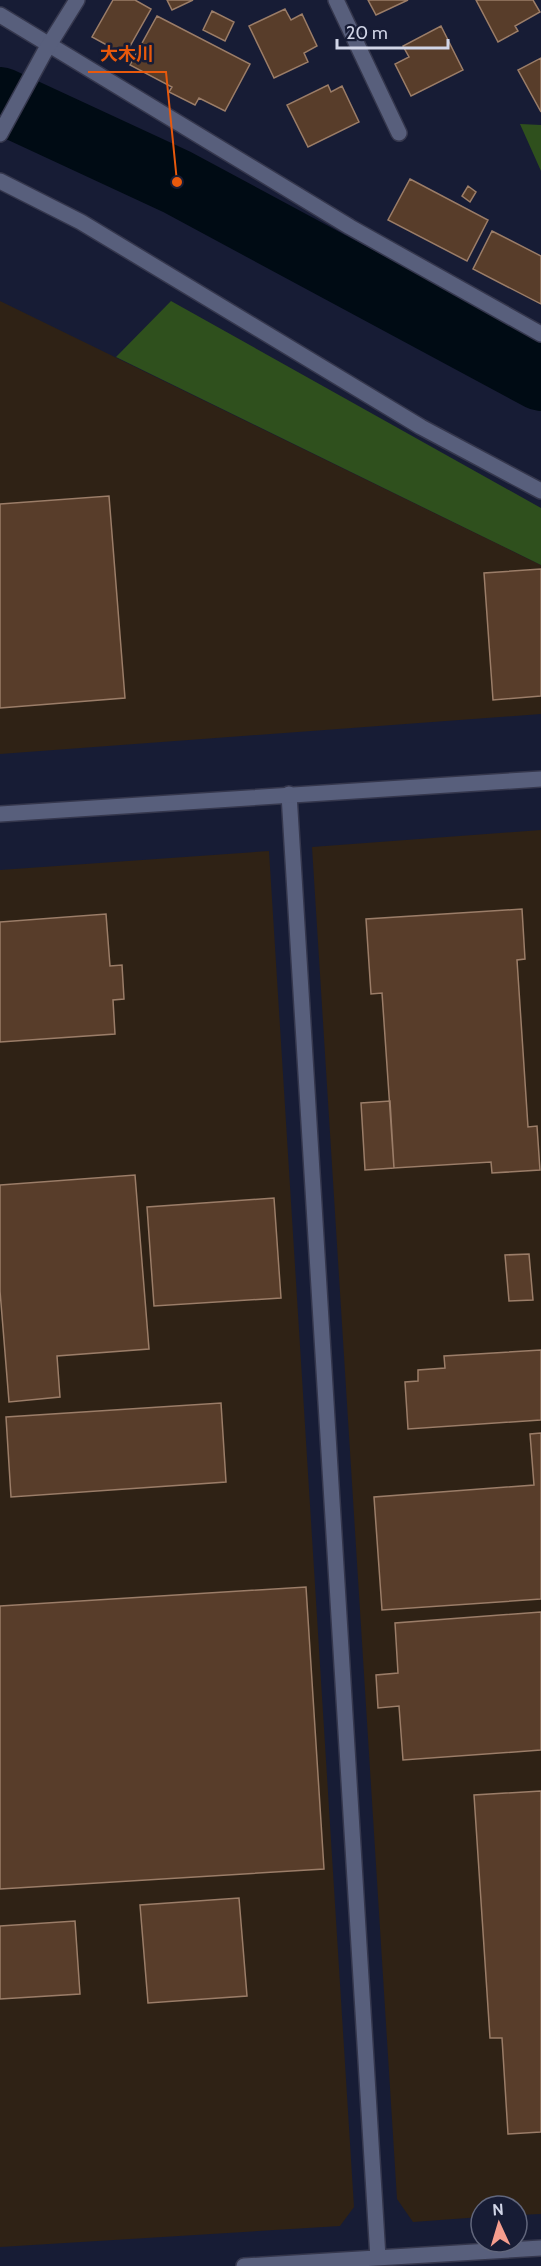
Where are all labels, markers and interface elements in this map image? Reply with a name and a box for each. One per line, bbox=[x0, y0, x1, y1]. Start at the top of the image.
scale bar bbox=[337, 12, 448, 50]
text: 20 m bbox=[346, 22, 388, 44]
callout: 大木川 bbox=[88, 36, 166, 72]
text: 大木川 bbox=[100, 43, 154, 65]
north arrow bbox=[469, 2194, 529, 2254]
text: N bbox=[492, 2200, 504, 2219]

